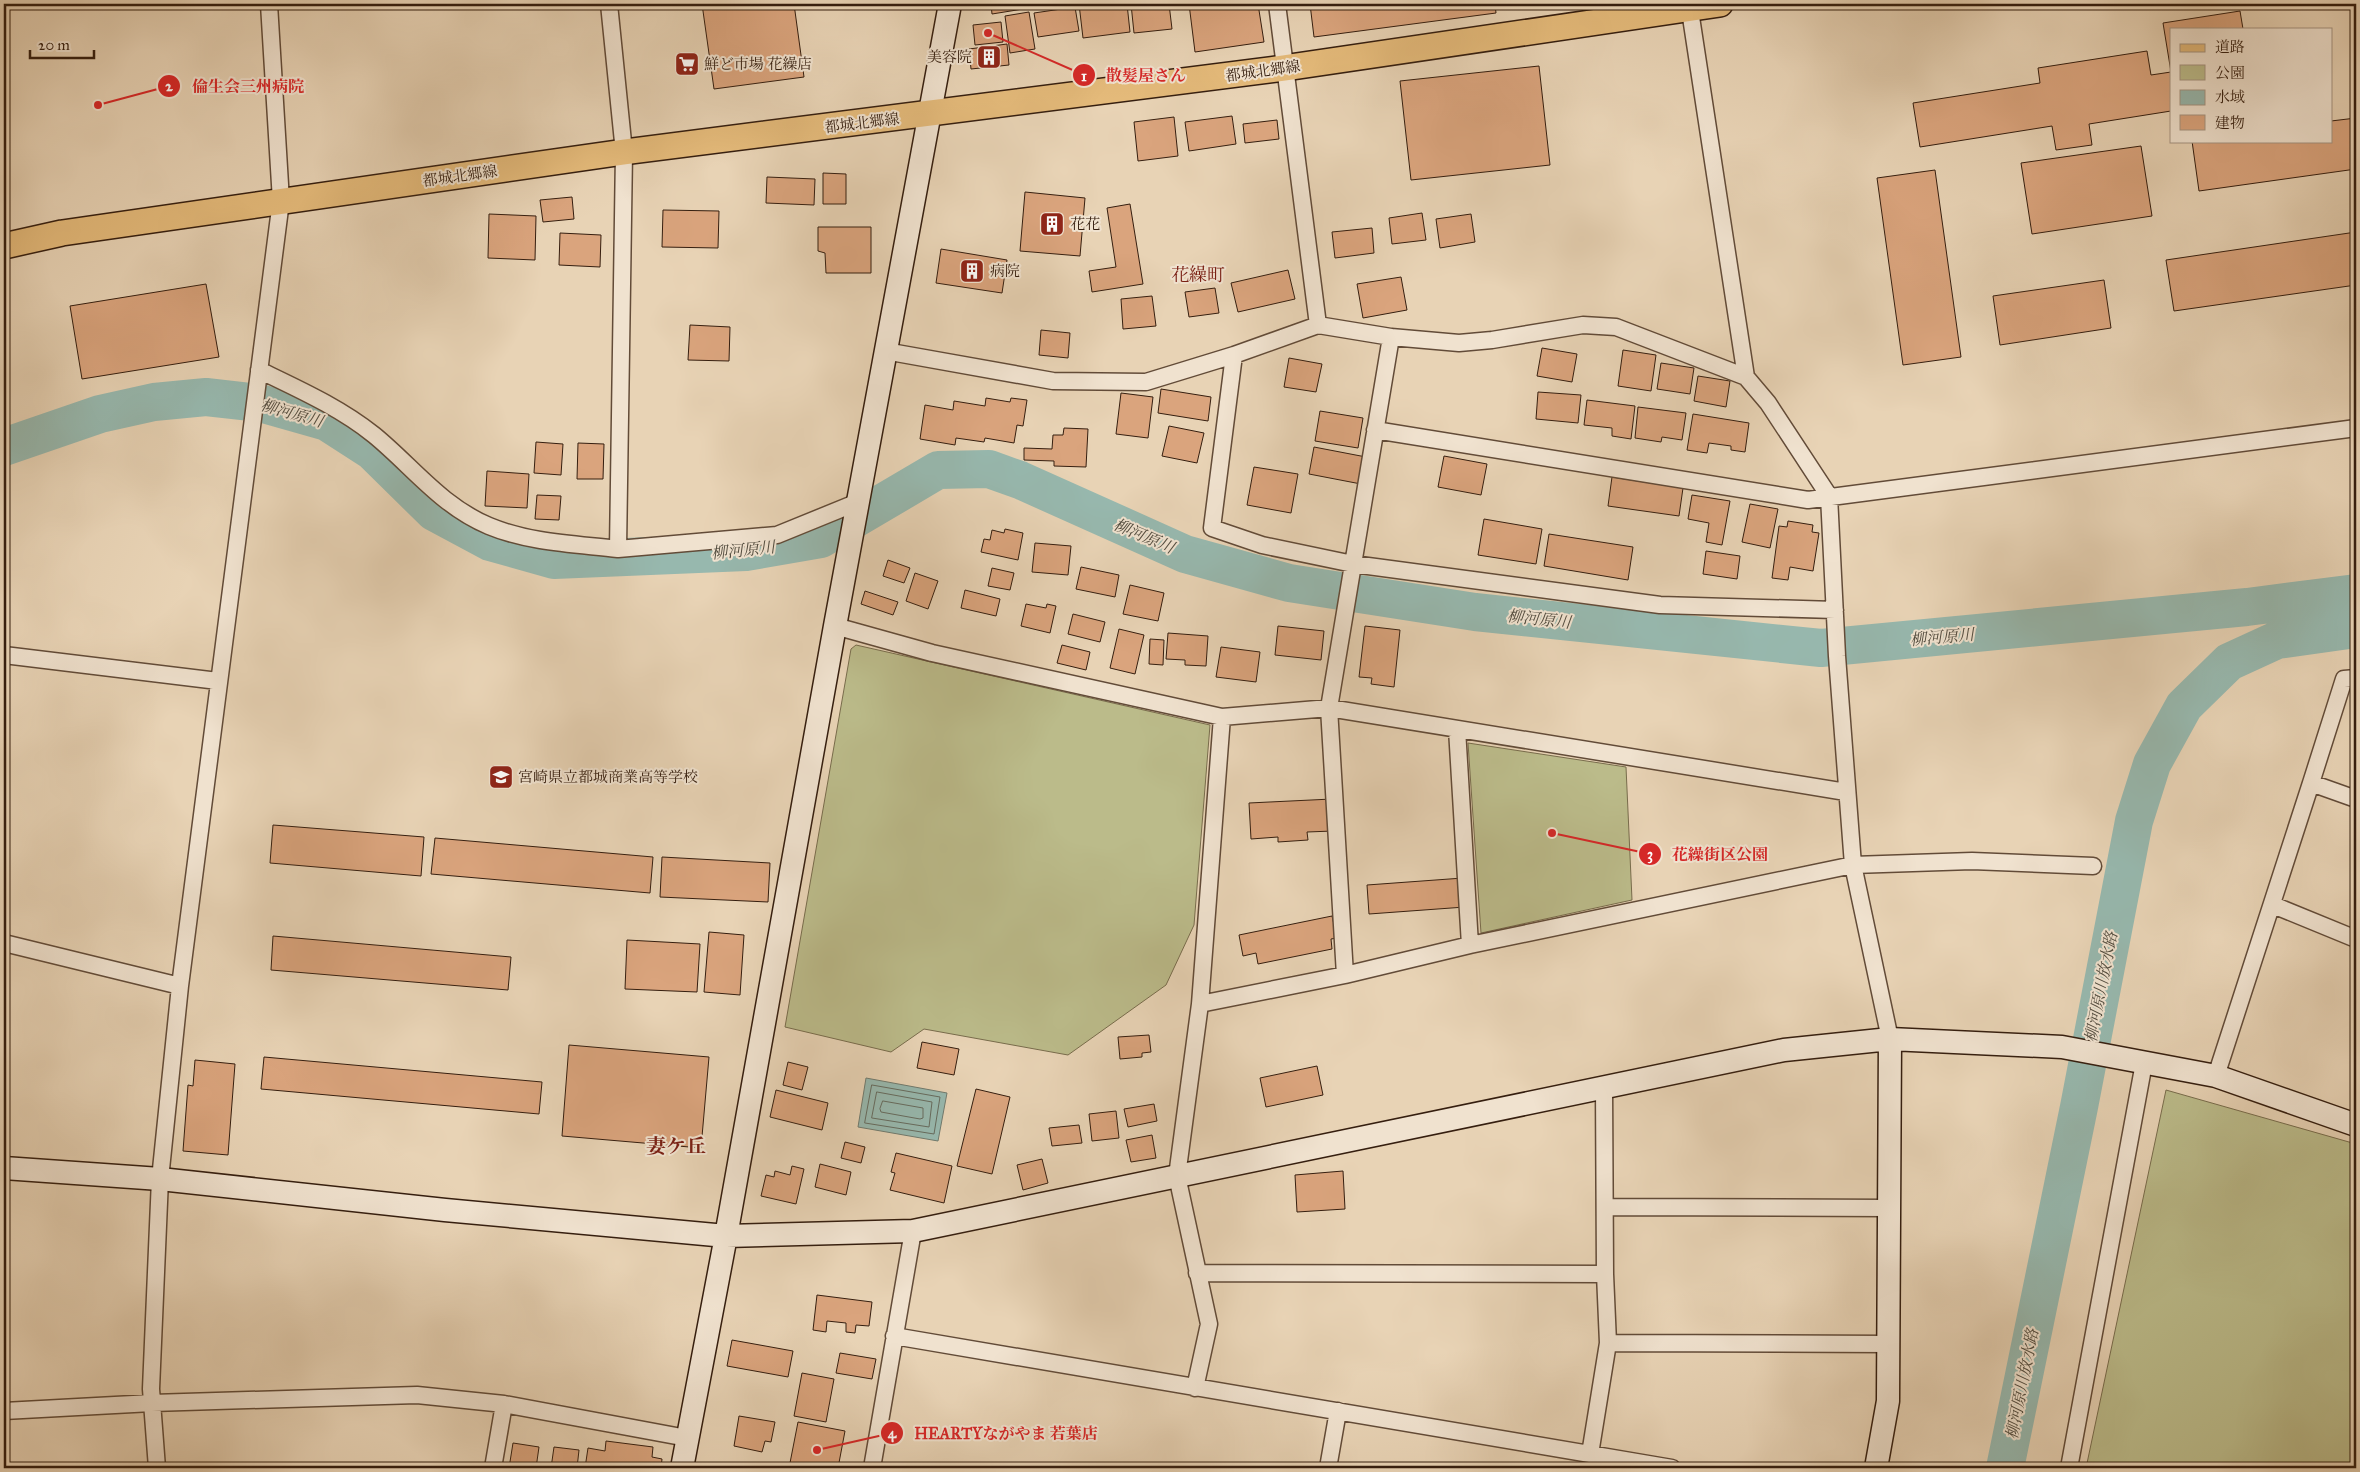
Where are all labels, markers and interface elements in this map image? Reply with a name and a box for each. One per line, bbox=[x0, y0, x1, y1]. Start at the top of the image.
scale bar bbox=[30, 28, 94, 60]
legend bbox=[2170, 28, 2332, 142]
text: 20 m bbox=[38, 36, 70, 54]
text: 道路 bbox=[2215, 38, 2245, 56]
building icon: 美容院 bbox=[976, 44, 1002, 70]
place label: 美容院 bbox=[927, 48, 972, 66]
supermarket icon: 鮮ど市場 花繰店 bbox=[674, 51, 700, 77]
place label: 鮮ど市場 花繰店 bbox=[704, 55, 812, 73]
street label: 都城北郷線 bbox=[1225, 57, 1301, 85]
callout: 散髪屋さん bbox=[1071, 60, 1196, 91]
text: 公園 bbox=[2215, 64, 2245, 82]
text: 散髪屋さん bbox=[1106, 66, 1186, 85]
text: 1 bbox=[1081, 67, 1087, 85]
callout: 倫生会三州病院 bbox=[157, 71, 314, 102]
text: 2 bbox=[165, 77, 173, 95]
text: 倫生会三州病院 bbox=[192, 77, 304, 96]
text: 水域 bbox=[2215, 88, 2245, 106]
street label: 都城北郷線 bbox=[824, 109, 900, 137]
text: 建物 bbox=[2215, 114, 2245, 132]
street label: 都城北郷線 bbox=[422, 162, 498, 190]
building icon: 花花 bbox=[1039, 211, 1065, 237]
place label: 花花 bbox=[1070, 215, 1100, 233]
building icon: 病院 bbox=[959, 258, 985, 284]
place label: 病院 bbox=[990, 262, 1020, 280]
district label: 花繰町 bbox=[1171, 264, 1225, 286]
water label: 柳河原川 bbox=[259, 395, 327, 432]
water label: 柳河原川 bbox=[1111, 515, 1179, 558]
water label: 柳河原川 bbox=[710, 537, 778, 563]
water label: 柳河原川 bbox=[1506, 606, 1574, 632]
water label: 柳河原川 bbox=[1909, 625, 1977, 649]
school or university icon: 宮崎県立都城商業高等学校 bbox=[488, 764, 514, 790]
place label: 宮崎県立都城商業高等学校 bbox=[518, 768, 698, 786]
callout: 花繰街区公園 bbox=[1637, 839, 1778, 870]
text: 3 bbox=[1647, 845, 1653, 864]
text: 花繰街区公園 bbox=[1672, 845, 1768, 864]
water label: 柳河原川放水路 bbox=[2081, 929, 2121, 1044]
district label: 妻ケ丘 bbox=[646, 1134, 706, 1158]
water label: 柳河原川放水路 bbox=[2002, 1326, 2042, 1441]
callout: HEARTYながやま 若葉店 bbox=[879, 1418, 1108, 1449]
text: 4 bbox=[888, 1424, 897, 1443]
text: HEARTYながやま 若葉店 bbox=[914, 1424, 1098, 1443]

